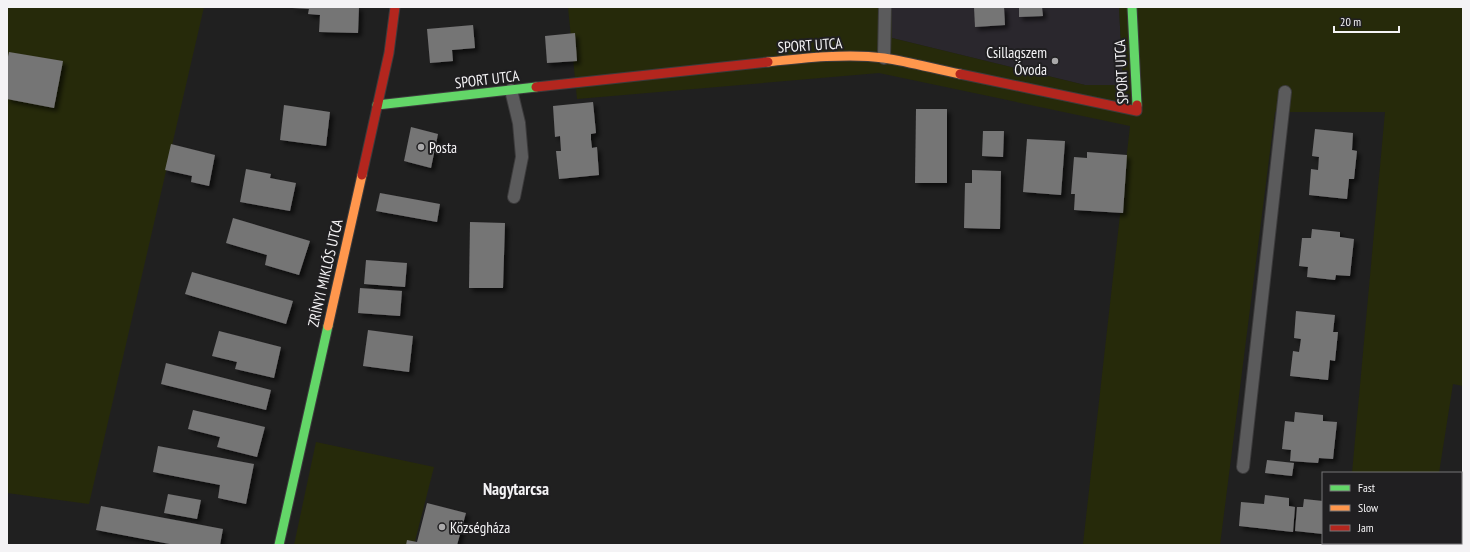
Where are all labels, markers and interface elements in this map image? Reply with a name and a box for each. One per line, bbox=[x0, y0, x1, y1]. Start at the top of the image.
scale bar bbox=[1334, 8, 1399, 34]
text: 20 m bbox=[1340, 14, 1361, 29]
street label: SPORT UTCA bbox=[777, 33, 844, 57]
street label: SPORT UTCA bbox=[1110, 38, 1132, 105]
place label: Csillagszem Óvoda bbox=[986, 43, 1047, 79]
marker: Csillagszem Óvoda bbox=[1050, 56, 1060, 66]
street label: SPORT UTCA bbox=[454, 66, 521, 92]
place label: Posta bbox=[429, 138, 457, 157]
marker: Posta bbox=[416, 142, 426, 152]
street label: ZRÍNYI MIKLÓS UTCA bbox=[303, 216, 347, 329]
legend bbox=[1322, 472, 1462, 544]
district label: Nagytarcsa bbox=[483, 478, 549, 500]
text: Fast bbox=[1358, 480, 1376, 495]
text: Slow bbox=[1358, 500, 1379, 515]
place label: Községháza bbox=[450, 518, 510, 537]
text: Jam bbox=[1357, 520, 1374, 535]
marker: Községháza bbox=[437, 522, 447, 532]

